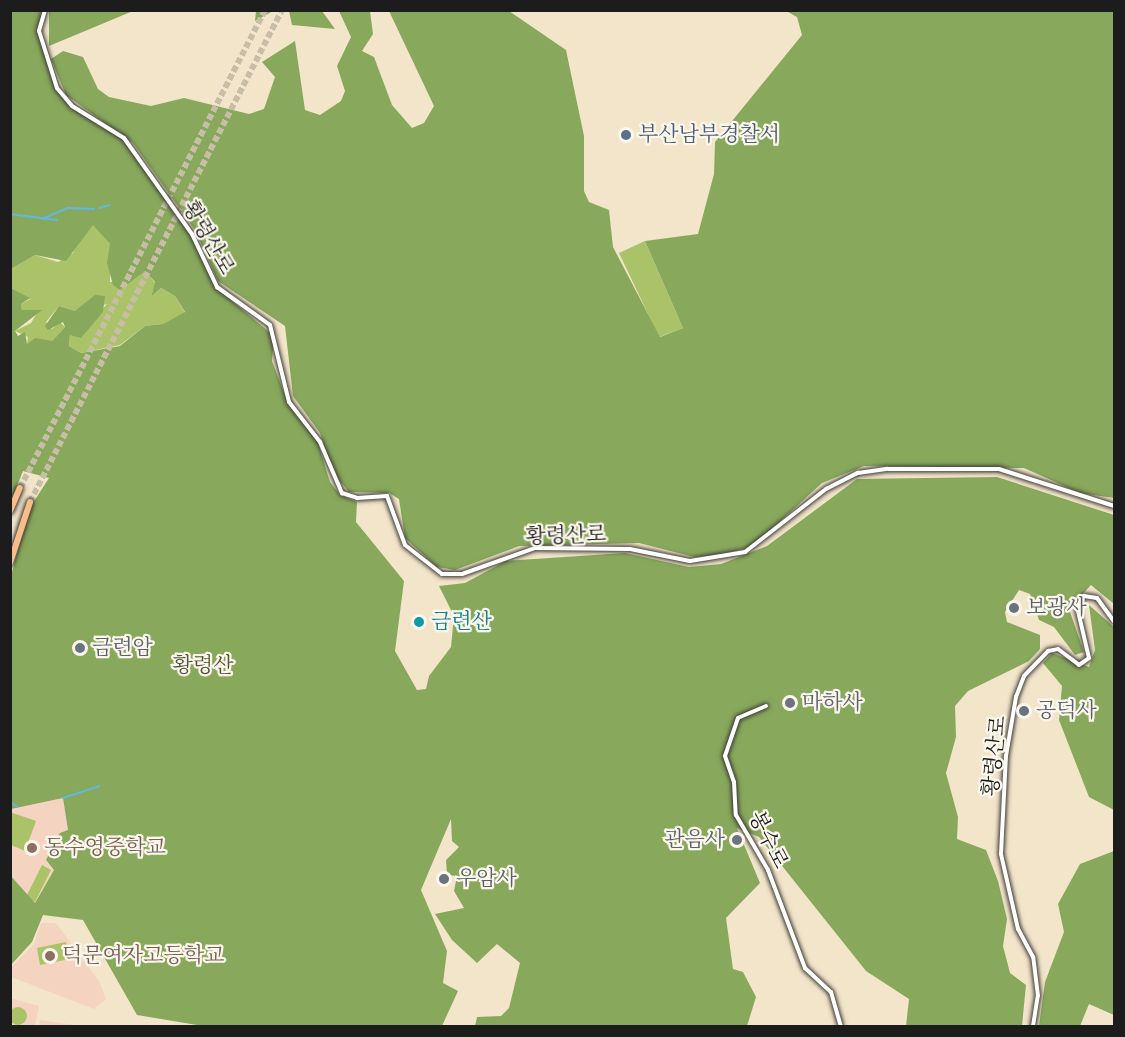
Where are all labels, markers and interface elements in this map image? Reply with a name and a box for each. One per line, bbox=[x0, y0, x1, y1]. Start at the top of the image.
place label: 부산남부경찰서 bbox=[638, 122, 780, 148]
marker: 부산남부경찰서 bbox=[619, 128, 633, 142]
street label: 황령산로 bbox=[177, 197, 239, 279]
street label: 황령산로 bbox=[525, 522, 607, 550]
place label: 보광사 bbox=[1026, 595, 1087, 621]
marker: 보광사 bbox=[1007, 601, 1021, 615]
place label: 금련산 bbox=[431, 609, 492, 635]
marker: 금련산 bbox=[412, 615, 426, 629]
place label: 금련암 bbox=[92, 635, 153, 661]
marker: 금련암 bbox=[73, 641, 87, 655]
park label: 황령산 bbox=[173, 653, 233, 679]
place label: 마하사 bbox=[802, 690, 863, 716]
marker: 마하사 bbox=[783, 696, 797, 710]
place label: 공덕사 bbox=[1036, 698, 1097, 724]
marker: 공덕사 bbox=[1017, 704, 1031, 718]
street label: 황령산로 bbox=[978, 714, 1012, 798]
street label: 봉수로 bbox=[743, 807, 793, 873]
place label: 관음사 bbox=[664, 827, 725, 853]
marker: 관음사 bbox=[730, 833, 744, 847]
place label: 동수영중학교 bbox=[44, 835, 166, 861]
marker: 동수영중학교 bbox=[25, 841, 39, 855]
place label: 우암사 bbox=[456, 866, 517, 892]
marker: 우암사 bbox=[437, 872, 451, 886]
place label: 덕문여자고등학교 bbox=[62, 943, 224, 969]
marker: 덕문여자고등학교 bbox=[43, 949, 57, 963]

